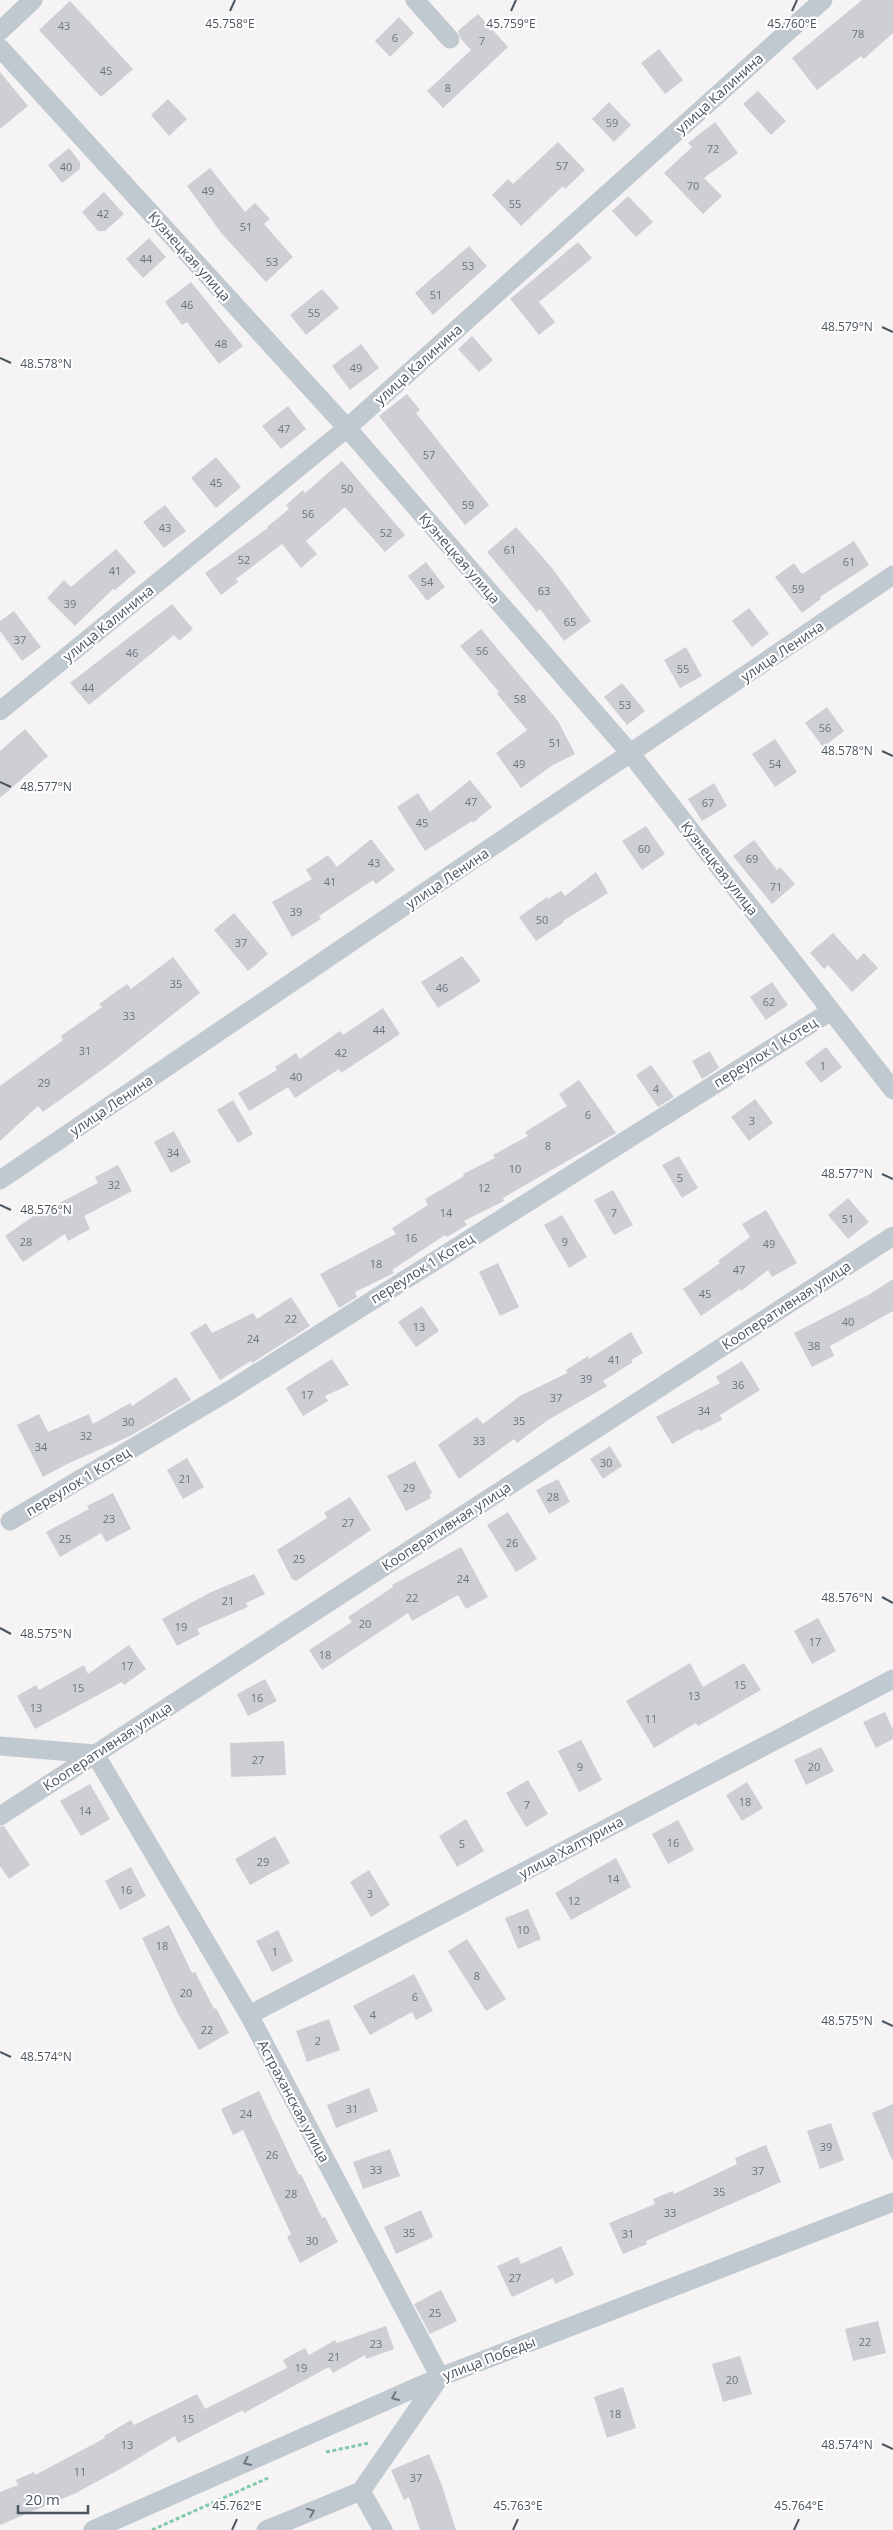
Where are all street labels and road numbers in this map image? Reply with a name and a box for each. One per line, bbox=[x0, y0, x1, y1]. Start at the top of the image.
street label: улица Калинина bbox=[671, 49, 767, 137]
street label: Кузнецкая улица bbox=[145, 207, 235, 305]
street label: улица Калинина bbox=[370, 320, 466, 408]
street label: Кузнецкая улица bbox=[415, 508, 505, 608]
street label: улица Калинина bbox=[59, 580, 157, 666]
street label: улица Ленина bbox=[737, 616, 827, 686]
street label: Кузнецкая улица bbox=[677, 817, 763, 919]
street label: улица Ленина bbox=[402, 843, 492, 913]
street label: переулок 1 Котец bbox=[709, 1012, 821, 1092]
street label: улица Ленина bbox=[66, 1070, 156, 1140]
street label: переулок 1 Котец bbox=[366, 1228, 478, 1308]
street label: Кооперативная улица bbox=[718, 1256, 854, 1354]
street label: переулок 1 Котец bbox=[22, 1442, 134, 1520]
street label: Кооперативная улица bbox=[378, 1477, 514, 1575]
street label: Кооперативная улица bbox=[39, 1697, 175, 1795]
street label: улица Халтурина bbox=[515, 1811, 627, 1883]
street label: Астраханская улица bbox=[254, 2036, 334, 2166]
street label: улица Победы bbox=[440, 2332, 538, 2384]

